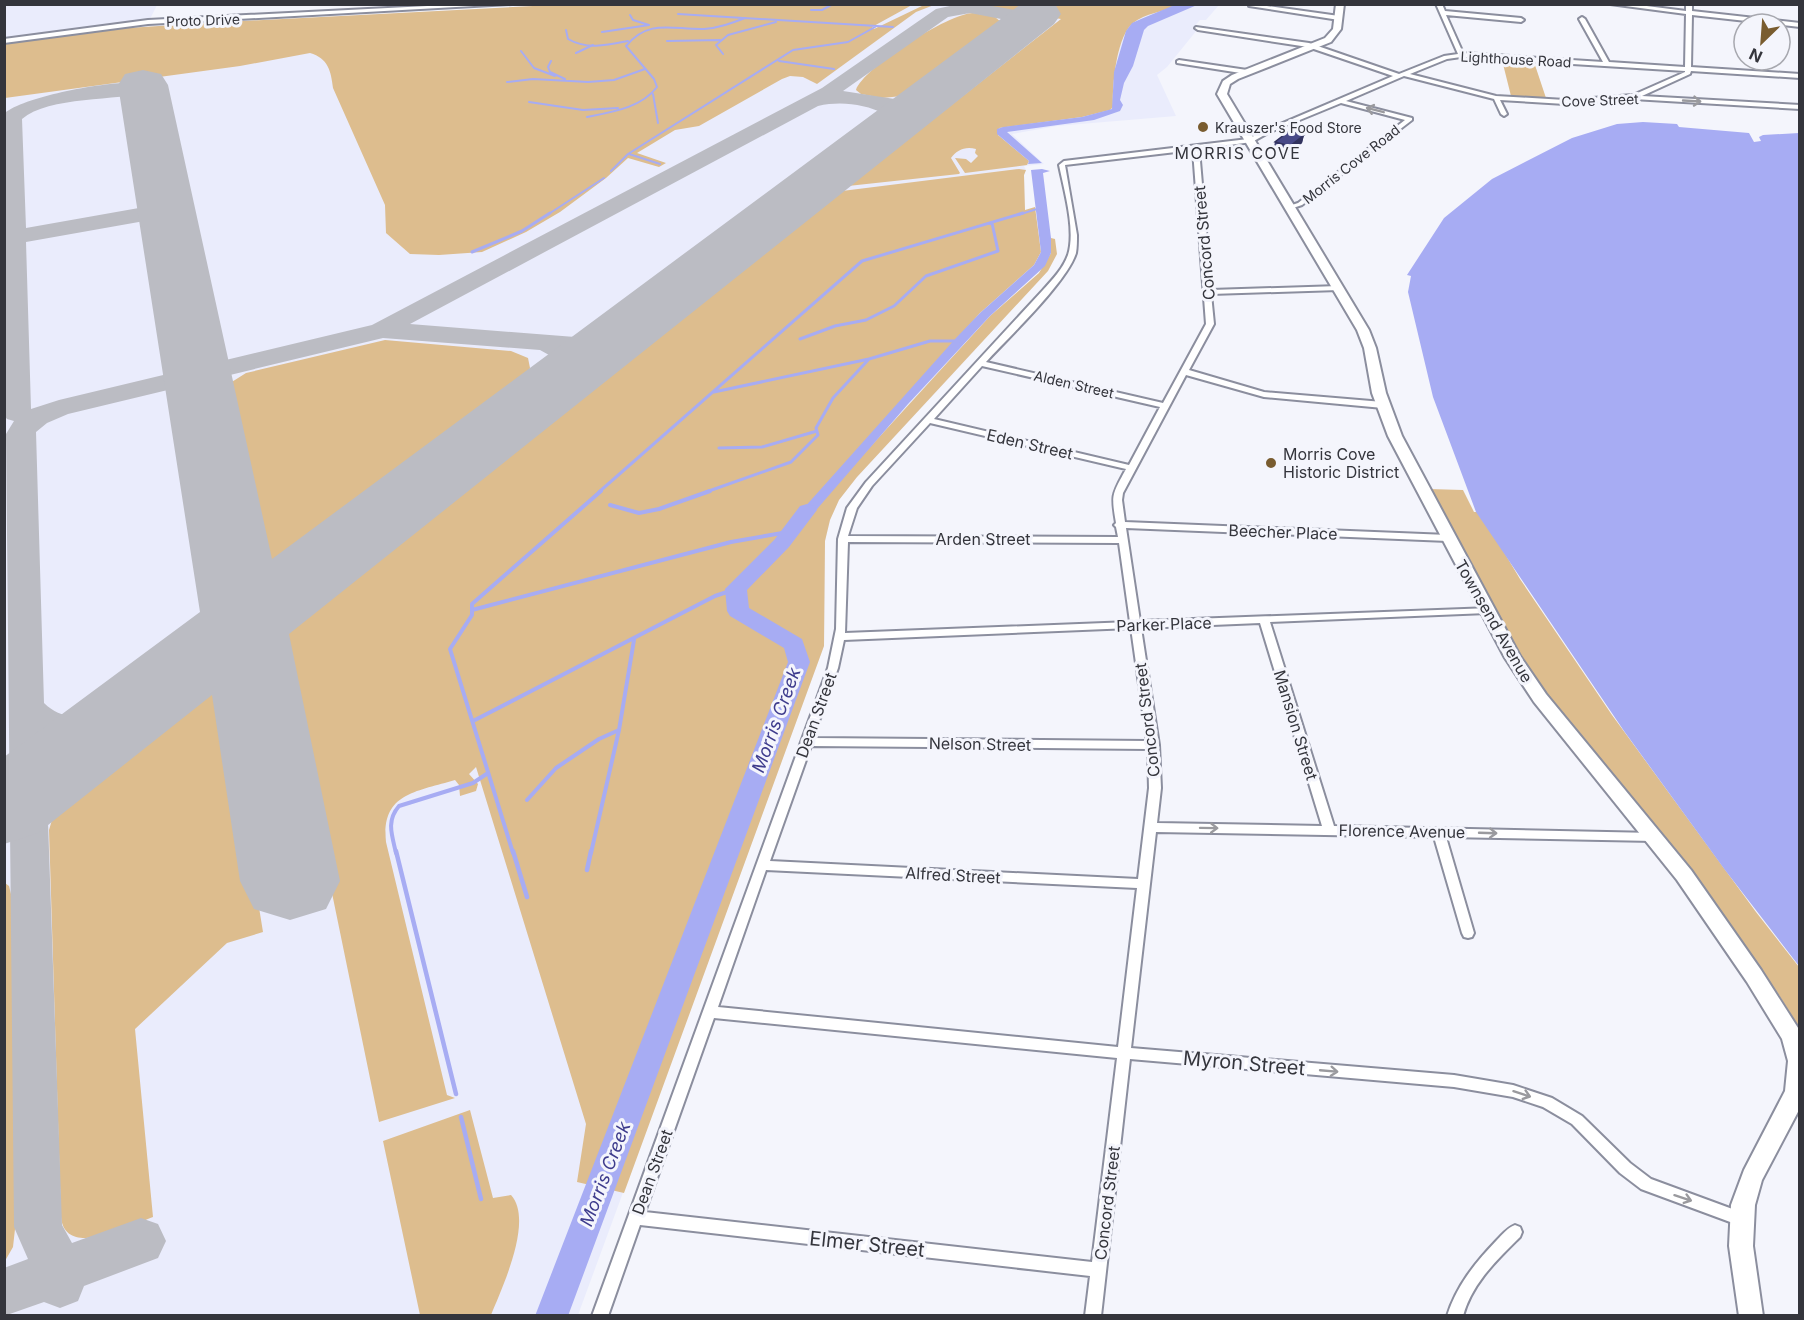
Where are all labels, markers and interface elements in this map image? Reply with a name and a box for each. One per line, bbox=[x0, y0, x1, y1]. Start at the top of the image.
street label: Proto Drive bbox=[166, 10, 240, 30]
north arrow bbox=[1732, 12, 1792, 72]
text: N bbox=[1746, 44, 1765, 67]
street label: Lighthouse Road bbox=[1460, 48, 1572, 70]
street label: Cove Street bbox=[1561, 90, 1639, 110]
one-way arrow bbox=[1681, 95, 1701, 106]
one-way arrow bbox=[1365, 103, 1384, 115]
place label: Krauszer's Food Store bbox=[1215, 119, 1362, 136]
marker: Krauszer's Food Store bbox=[1196, 120, 1210, 134]
street label: Morris Cove Road bbox=[1299, 121, 1403, 207]
district label: MORRIS COVE bbox=[1175, 143, 1301, 163]
street label: Concord Street bbox=[1189, 185, 1219, 301]
street label: Alden Street bbox=[1032, 367, 1116, 402]
street label: Eden Street bbox=[985, 424, 1075, 464]
place label: Morris Cove Historic District bbox=[1283, 444, 1399, 482]
marker: Morris Cove Historic District bbox=[1264, 456, 1278, 470]
street label: Beecher Place bbox=[1228, 520, 1338, 544]
street label: Arden Street bbox=[935, 529, 1031, 549]
street label: Townsend Avenue bbox=[1451, 556, 1537, 686]
street label: Parker Place bbox=[1116, 612, 1212, 636]
street label: Concord Street bbox=[1130, 662, 1164, 778]
water label: Morris Creek bbox=[747, 664, 805, 775]
street label: Mansion Street bbox=[1270, 668, 1322, 782]
street label: Dean Street bbox=[791, 670, 841, 760]
street label: Nelson Street bbox=[929, 733, 1031, 755]
street label: Florence Avenue bbox=[1339, 820, 1465, 842]
one-way arrow bbox=[1199, 822, 1219, 834]
one-way arrow bbox=[1478, 827, 1498, 839]
street label: Alfred Street bbox=[905, 863, 1001, 887]
street label: Myron Street bbox=[1182, 1046, 1306, 1080]
one-way arrow bbox=[1318, 1065, 1338, 1076]
one-way arrow bbox=[1512, 1089, 1531, 1100]
water label: Morris Creek bbox=[575, 1118, 635, 1229]
street label: Dean Street bbox=[627, 1127, 677, 1217]
street label: Concord Street bbox=[1090, 1145, 1124, 1261]
one-way arrow bbox=[1673, 1193, 1692, 1204]
street label: Elmer Street bbox=[808, 1226, 926, 1262]

